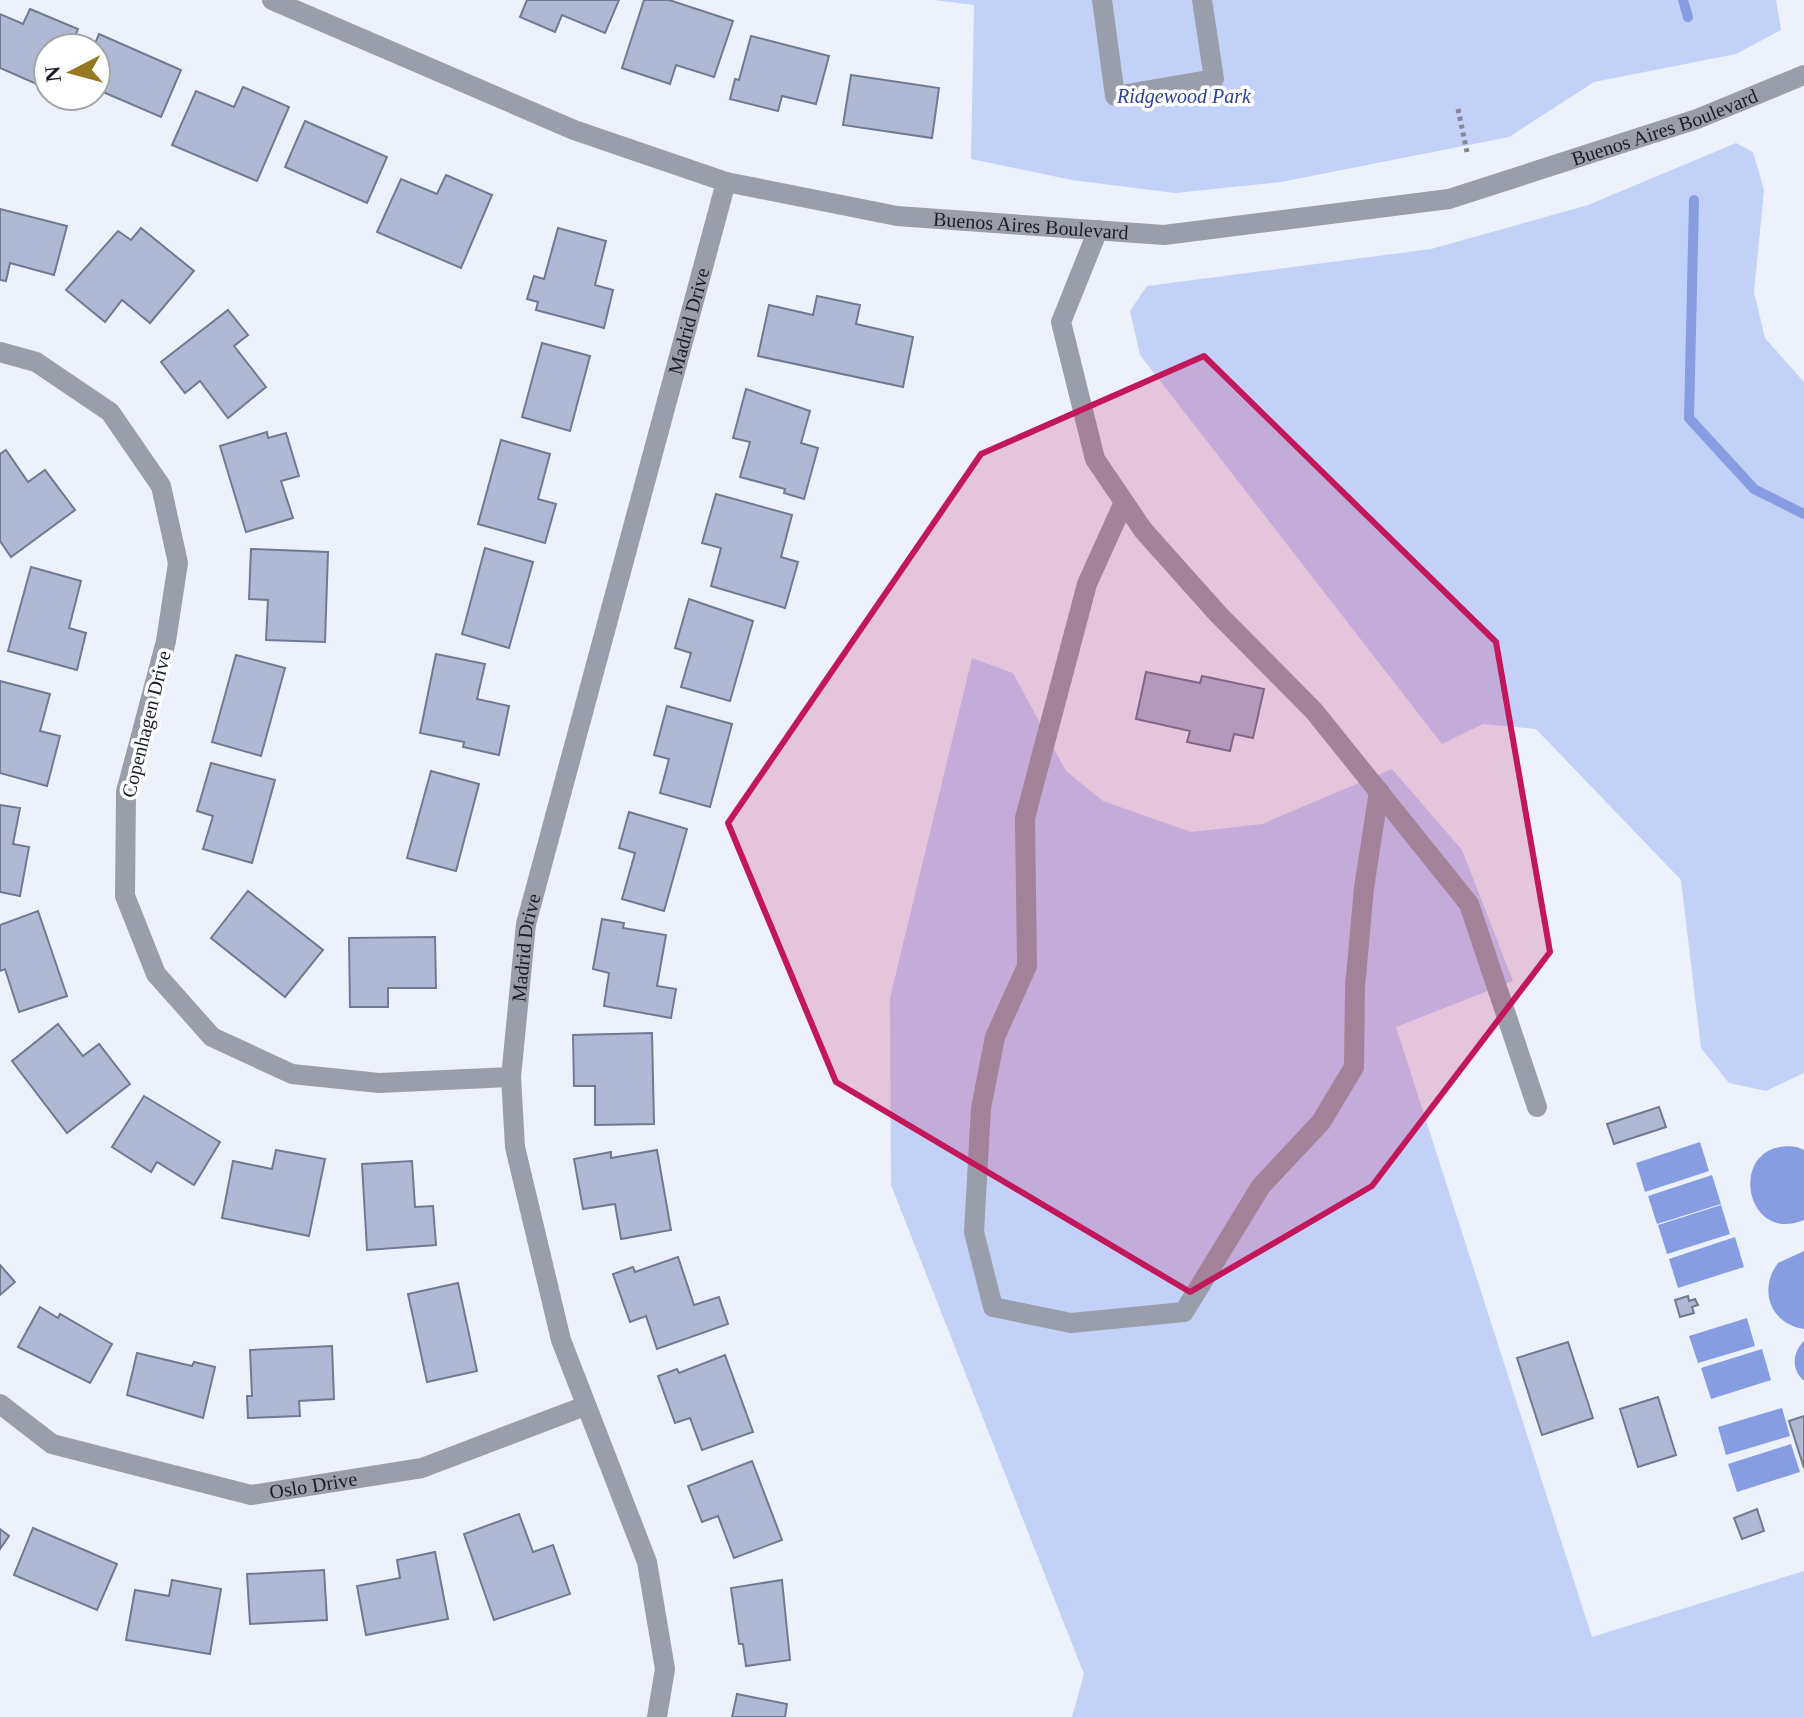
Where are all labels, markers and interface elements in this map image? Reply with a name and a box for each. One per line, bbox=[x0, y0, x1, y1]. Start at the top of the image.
north arrow bbox=[32, 32, 112, 112]
text: N bbox=[39, 65, 66, 83]
street label: Buenos Aires Boulevard bbox=[1569, 84, 1761, 170]
park label: Ridgewood Park bbox=[1116, 85, 1252, 108]
street label: Buenos Aires Boulevard bbox=[933, 208, 1129, 243]
street label: Madrid Drive bbox=[664, 265, 713, 377]
street label: Copenhagen Drive bbox=[117, 648, 176, 800]
street label: Madrid Drive bbox=[507, 891, 545, 1003]
street label: Oslo Drive bbox=[268, 1467, 359, 1503]

